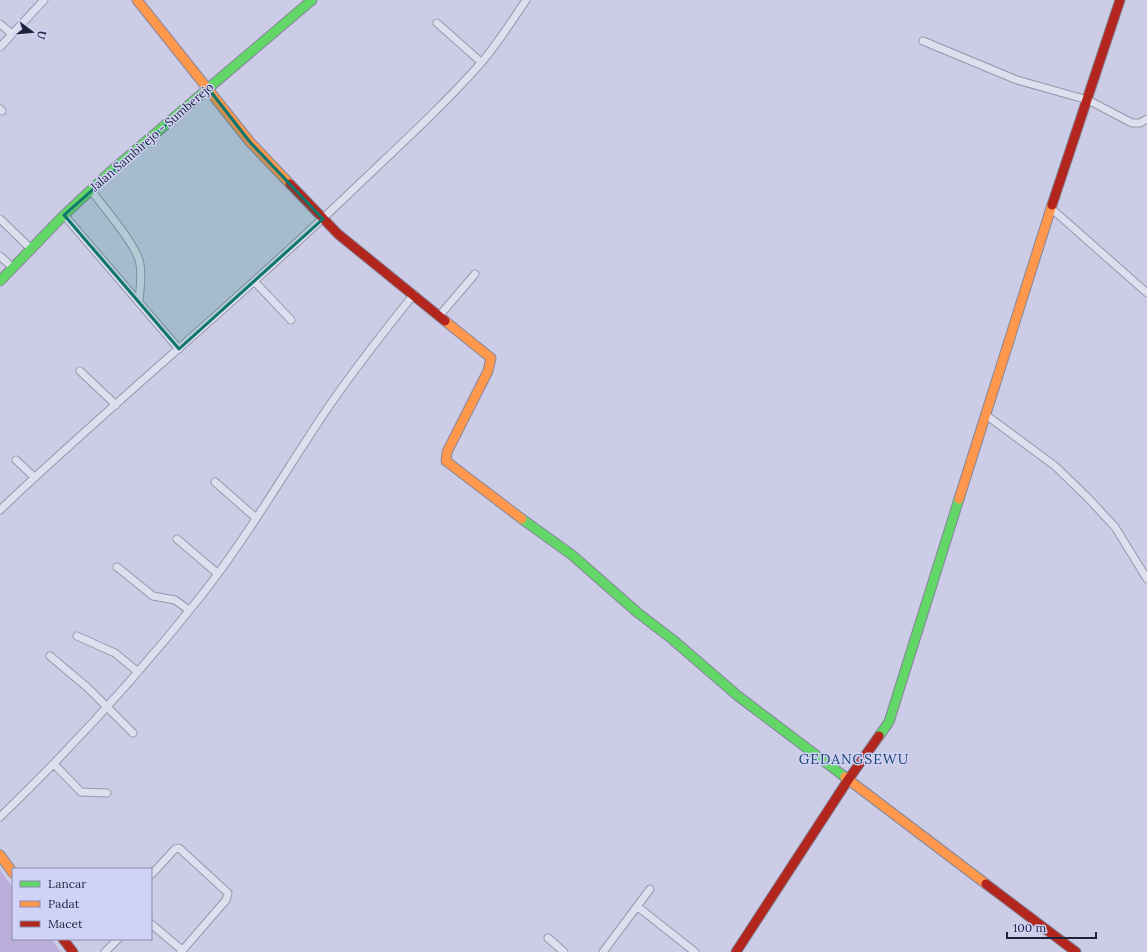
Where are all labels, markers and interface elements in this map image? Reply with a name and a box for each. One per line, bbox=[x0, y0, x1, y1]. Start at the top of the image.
north arrow bbox=[12, 12, 52, 52]
text: U bbox=[34, 29, 49, 41]
street label: Jalan Sambirejo - Sumberejo bbox=[86, 79, 216, 195]
district label: GEDANGSEWU bbox=[799, 750, 909, 768]
legend bbox=[12, 868, 152, 940]
text: Lancar bbox=[48, 876, 87, 891]
text: Padat bbox=[48, 896, 80, 911]
scale bar bbox=[1007, 914, 1096, 940]
text: Macet bbox=[48, 916, 83, 931]
text: 100 m bbox=[1013, 920, 1046, 935]

